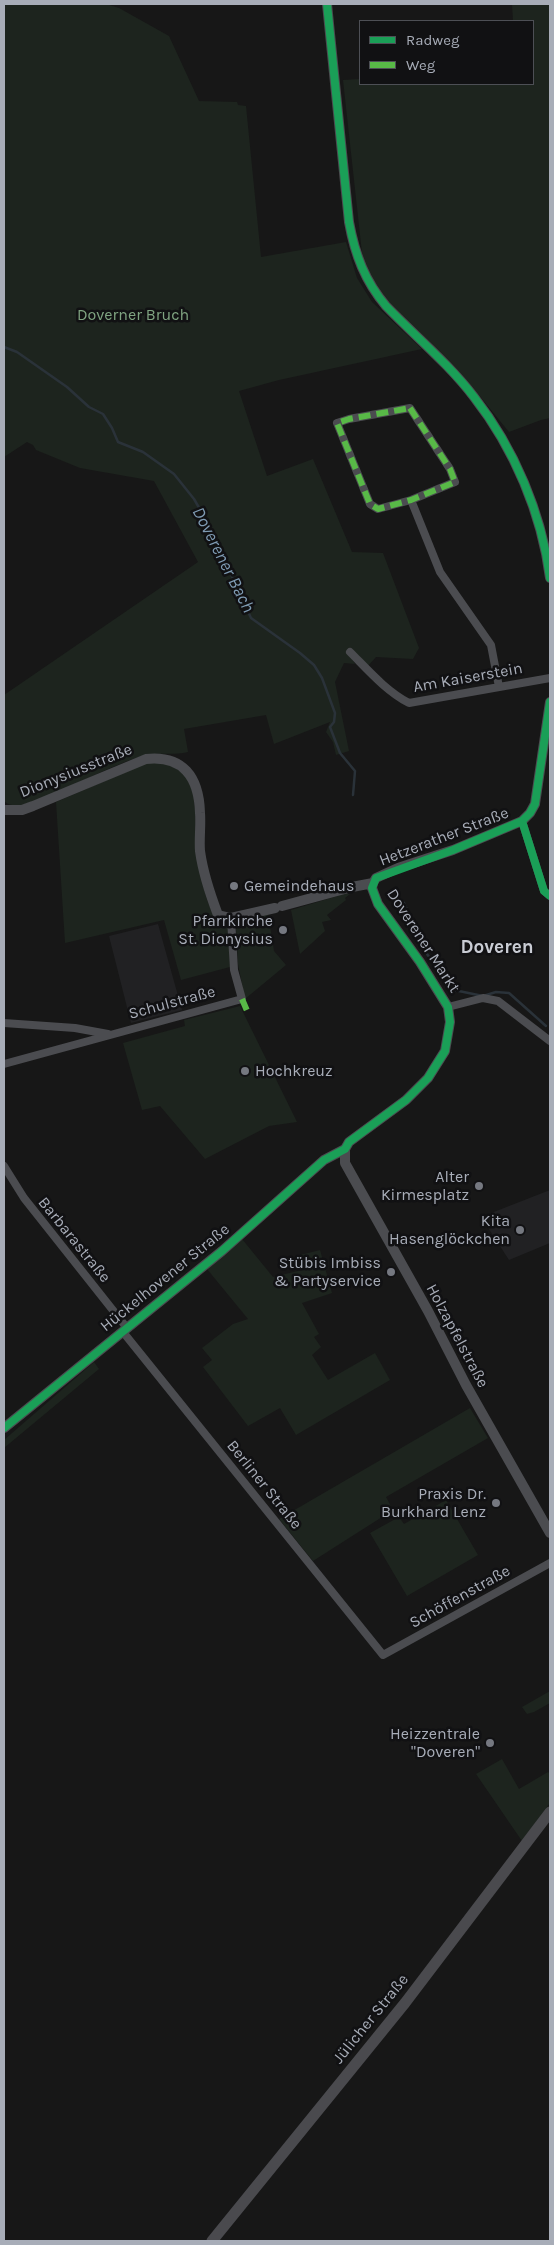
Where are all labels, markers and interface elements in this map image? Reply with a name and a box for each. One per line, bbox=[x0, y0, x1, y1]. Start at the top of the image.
legend bbox=[359, 20, 534, 85]
text: Radweg bbox=[406, 31, 459, 49]
text: Weg bbox=[406, 56, 435, 74]
park label: Doverner Bruch bbox=[77, 305, 189, 325]
water label: Doverener Bach bbox=[187, 503, 259, 617]
street label: Am Kaiserstein bbox=[412, 659, 524, 697]
street label: Dionysiusstraße bbox=[17, 740, 135, 802]
street label: Hetzerather Straße bbox=[377, 803, 511, 871]
place label: Gemeindehaus bbox=[244, 876, 354, 896]
marker: Gemeindehaus bbox=[228, 880, 240, 892]
street label: Doverener Markt bbox=[382, 885, 464, 997]
place label: Pfarrkirche St. Dionysius bbox=[178, 911, 273, 949]
marker: Pfarrkirche St. Dionysius bbox=[277, 924, 289, 936]
district label: Doveren bbox=[460, 937, 534, 959]
street label: Schulstraße bbox=[127, 982, 217, 1024]
place label: Hochkreuz bbox=[255, 1061, 333, 1081]
marker: Hochkreuz bbox=[239, 1065, 251, 1077]
place label: Alter Kirmesplatz bbox=[381, 1167, 469, 1205]
marker: Alter Kirmesplatz bbox=[473, 1180, 485, 1192]
street label: Barbarastraße bbox=[34, 1193, 114, 1287]
place label: Kita Hasenglöckchen bbox=[389, 1211, 510, 1249]
street label: Hückelhovener Straße bbox=[96, 1220, 234, 1336]
marker: Kita Hasenglöckchen bbox=[514, 1224, 526, 1236]
place label: Stübis Imbiss & Partyservice bbox=[274, 1253, 381, 1291]
marker: Stübis Imbiss & Partyservice bbox=[385, 1266, 397, 1278]
street label: Holzapfelstraße bbox=[422, 1281, 492, 1391]
street label: Berliner Straße bbox=[222, 1437, 306, 1533]
place label: Praxis Dr. Burkhard Lenz bbox=[381, 1484, 486, 1522]
marker: Praxis Dr. Burkhard Lenz bbox=[490, 1497, 502, 1509]
street label: Schöffenstraße bbox=[406, 1561, 514, 1633]
place label: Heizzentrale "Doveren" bbox=[390, 1724, 480, 1762]
marker: Heizzentrale "Doveren" bbox=[484, 1737, 496, 1749]
street label: Jülicher Straße bbox=[329, 1970, 413, 2068]

